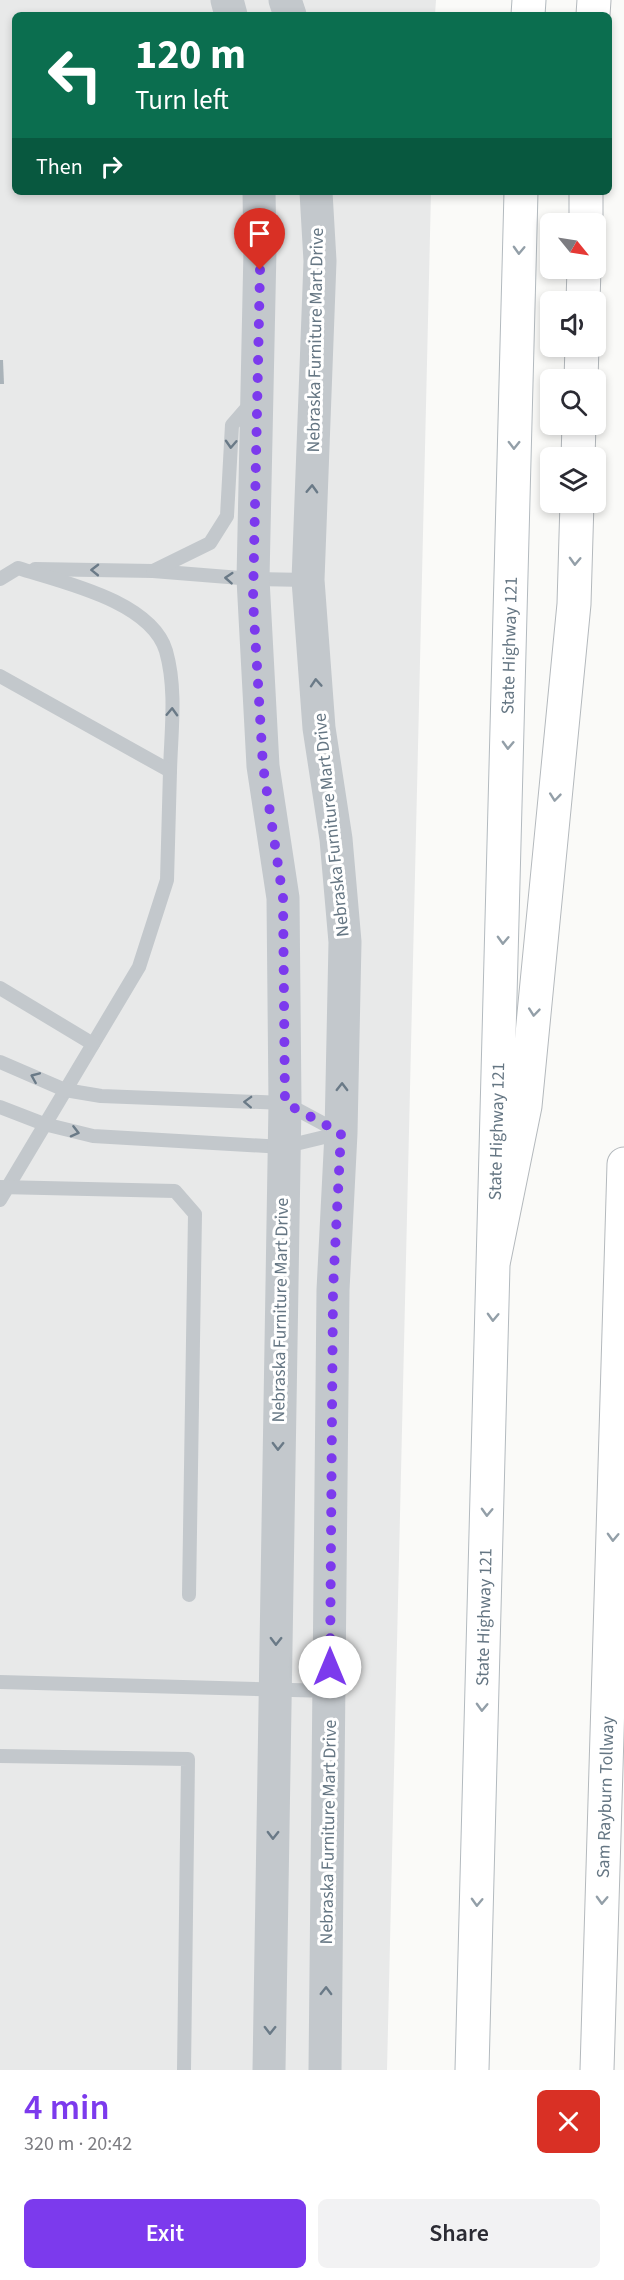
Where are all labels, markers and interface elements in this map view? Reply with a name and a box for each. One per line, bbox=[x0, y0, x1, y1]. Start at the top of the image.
text: 120 m bbox=[135, 25, 246, 85]
icon: left bbox=[36, 36, 114, 114]
text: Turn left bbox=[135, 81, 229, 120]
icon: right bbox=[95, 150, 128, 183]
text: Then bbox=[36, 151, 83, 183]
pin bbox=[234, 208, 285, 270]
north arrow bbox=[540, 213, 606, 279]
map controls bbox=[540, 213, 606, 513]
icon: arrive bbox=[243, 217, 276, 250]
street label: Nebraska Furniture Mart Drive bbox=[301, 227, 330, 453]
one-way arrow bbox=[513, 246, 526, 255]
button: sound bbox=[540, 291, 606, 357]
button: search bbox=[540, 369, 606, 435]
one-way arrow bbox=[225, 440, 238, 449]
one-way arrow bbox=[508, 441, 521, 450]
button: layers bbox=[540, 447, 606, 513]
one-way arrow bbox=[306, 484, 319, 493]
one-way arrow bbox=[569, 556, 582, 565]
one-way arrow bbox=[90, 563, 99, 576]
one-way arrow bbox=[224, 572, 233, 585]
street label: State Highway 121 bbox=[495, 576, 524, 715]
one-way arrow bbox=[309, 679, 322, 688]
one-way arrow bbox=[166, 708, 178, 717]
street label: Nebraska Furniture Mart Drive bbox=[307, 712, 356, 938]
one-way arrow bbox=[502, 741, 514, 750]
one-way arrow bbox=[549, 792, 562, 802]
one-way arrow bbox=[496, 936, 509, 945]
one-way arrow bbox=[528, 1007, 541, 1017]
street label: State Highway 121 bbox=[483, 1062, 511, 1201]
one-way arrow bbox=[30, 1072, 41, 1084]
one-way arrow bbox=[336, 1082, 348, 1091]
one-way arrow bbox=[243, 1095, 252, 1108]
one-way arrow bbox=[70, 1124, 80, 1137]
street label: Nebraska Furniture Mart Drive bbox=[266, 1197, 295, 1423]
one-way arrow bbox=[486, 1313, 499, 1322]
one-way arrow bbox=[272, 1441, 285, 1450]
one-way arrow bbox=[481, 1508, 494, 1517]
one-way arrow bbox=[607, 1532, 619, 1541]
street label: State Highway 121 bbox=[470, 1548, 499, 1686]
position arrow bbox=[298, 1635, 362, 1699]
one-way arrow bbox=[270, 1636, 282, 1645]
one-way arrow bbox=[476, 1703, 488, 1712]
street label: Sam Rayburn Tollway bbox=[591, 1715, 621, 1879]
street label: Nebraska Furniture Mart Drive bbox=[314, 1719, 343, 1945]
one-way arrow bbox=[267, 1831, 279, 1840]
one-way arrow bbox=[596, 1895, 609, 1904]
one-way arrow bbox=[471, 1898, 483, 1907]
one-way arrow bbox=[320, 1986, 332, 1995]
one-way arrow bbox=[264, 2026, 276, 2035]
text: 4 min bbox=[24, 2082, 110, 2133]
button: close bbox=[537, 2090, 600, 2153]
text: 320 m · 20:42 bbox=[24, 2130, 132, 2158]
button: Exit bbox=[24, 2199, 306, 2268]
button: Share bbox=[318, 2199, 600, 2268]

